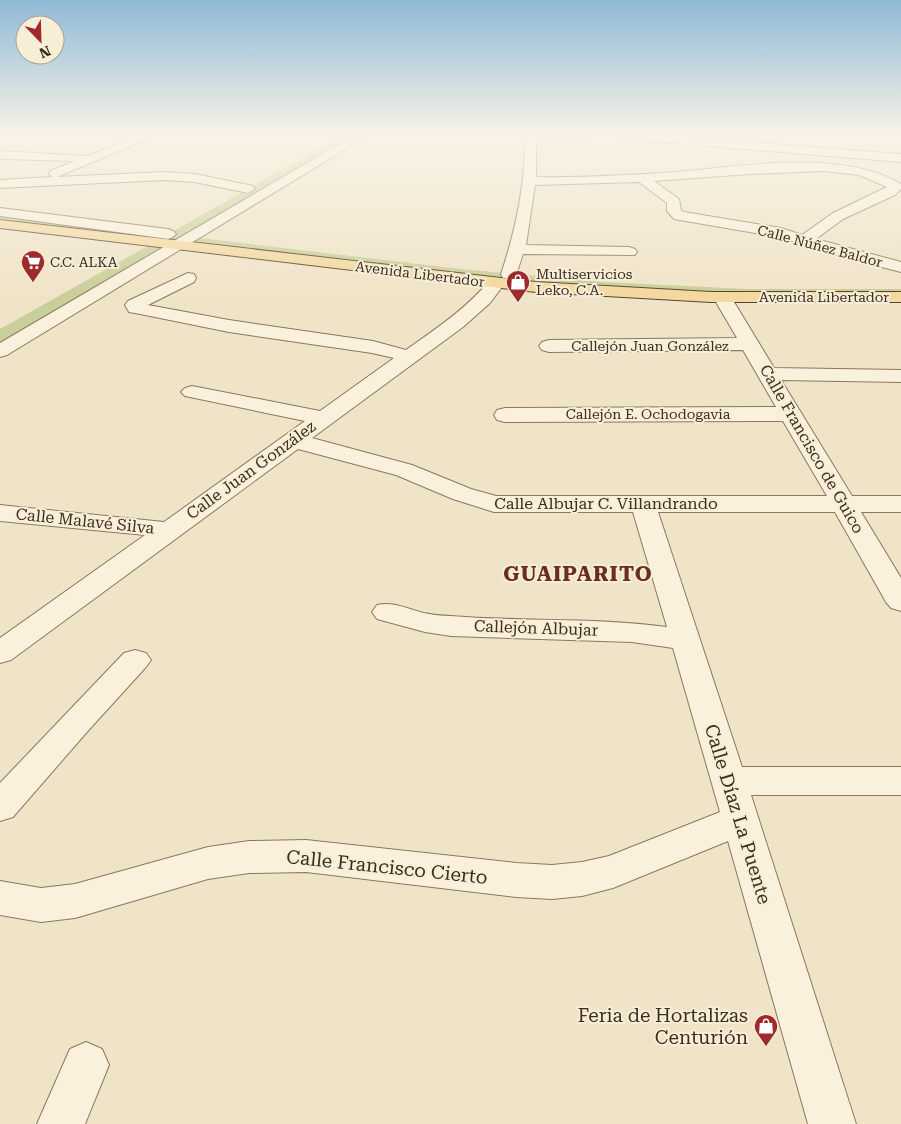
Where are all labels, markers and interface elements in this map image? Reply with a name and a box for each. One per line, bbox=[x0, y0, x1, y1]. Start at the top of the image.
north arrow bbox=[15, 15, 65, 65]
text: N bbox=[37, 42, 53, 62]
street label: Calle Núñez Baldor bbox=[756, 222, 884, 270]
supermarket icon: C.C. ALKA bbox=[20, 249, 46, 283]
place label: C.C. ALKA bbox=[50, 254, 118, 270]
street label: Avenida Libertador bbox=[354, 258, 486, 290]
place label: Multiservicios Leko, C.A. bbox=[536, 266, 633, 298]
shop icon: Multiservicios Leko, C.A. bbox=[505, 269, 531, 303]
street label: Avenida Libertador bbox=[759, 289, 889, 305]
street label: Callejón Juan González bbox=[571, 338, 729, 354]
street label: Calle Francisco de Guico bbox=[756, 361, 868, 537]
street label: Callejón E. Ochodogavia bbox=[566, 406, 731, 422]
street label: Calle Juan González bbox=[183, 416, 320, 523]
street label: Calle Albujar C. Villandrando bbox=[494, 494, 718, 513]
street label: Calle Malavé Silva bbox=[15, 504, 156, 538]
district label: GUAIPARITO bbox=[503, 562, 653, 586]
street label: Callejón Albujar bbox=[474, 616, 599, 640]
street label: Calle Díaz La Puente bbox=[700, 721, 776, 907]
street label: Calle Francisco Cierto bbox=[285, 845, 489, 889]
place label: Feria de Hortalizas Centurión bbox=[578, 1004, 748, 1049]
shop icon: Feria de Hortalizas Centurión bbox=[753, 1013, 779, 1047]

